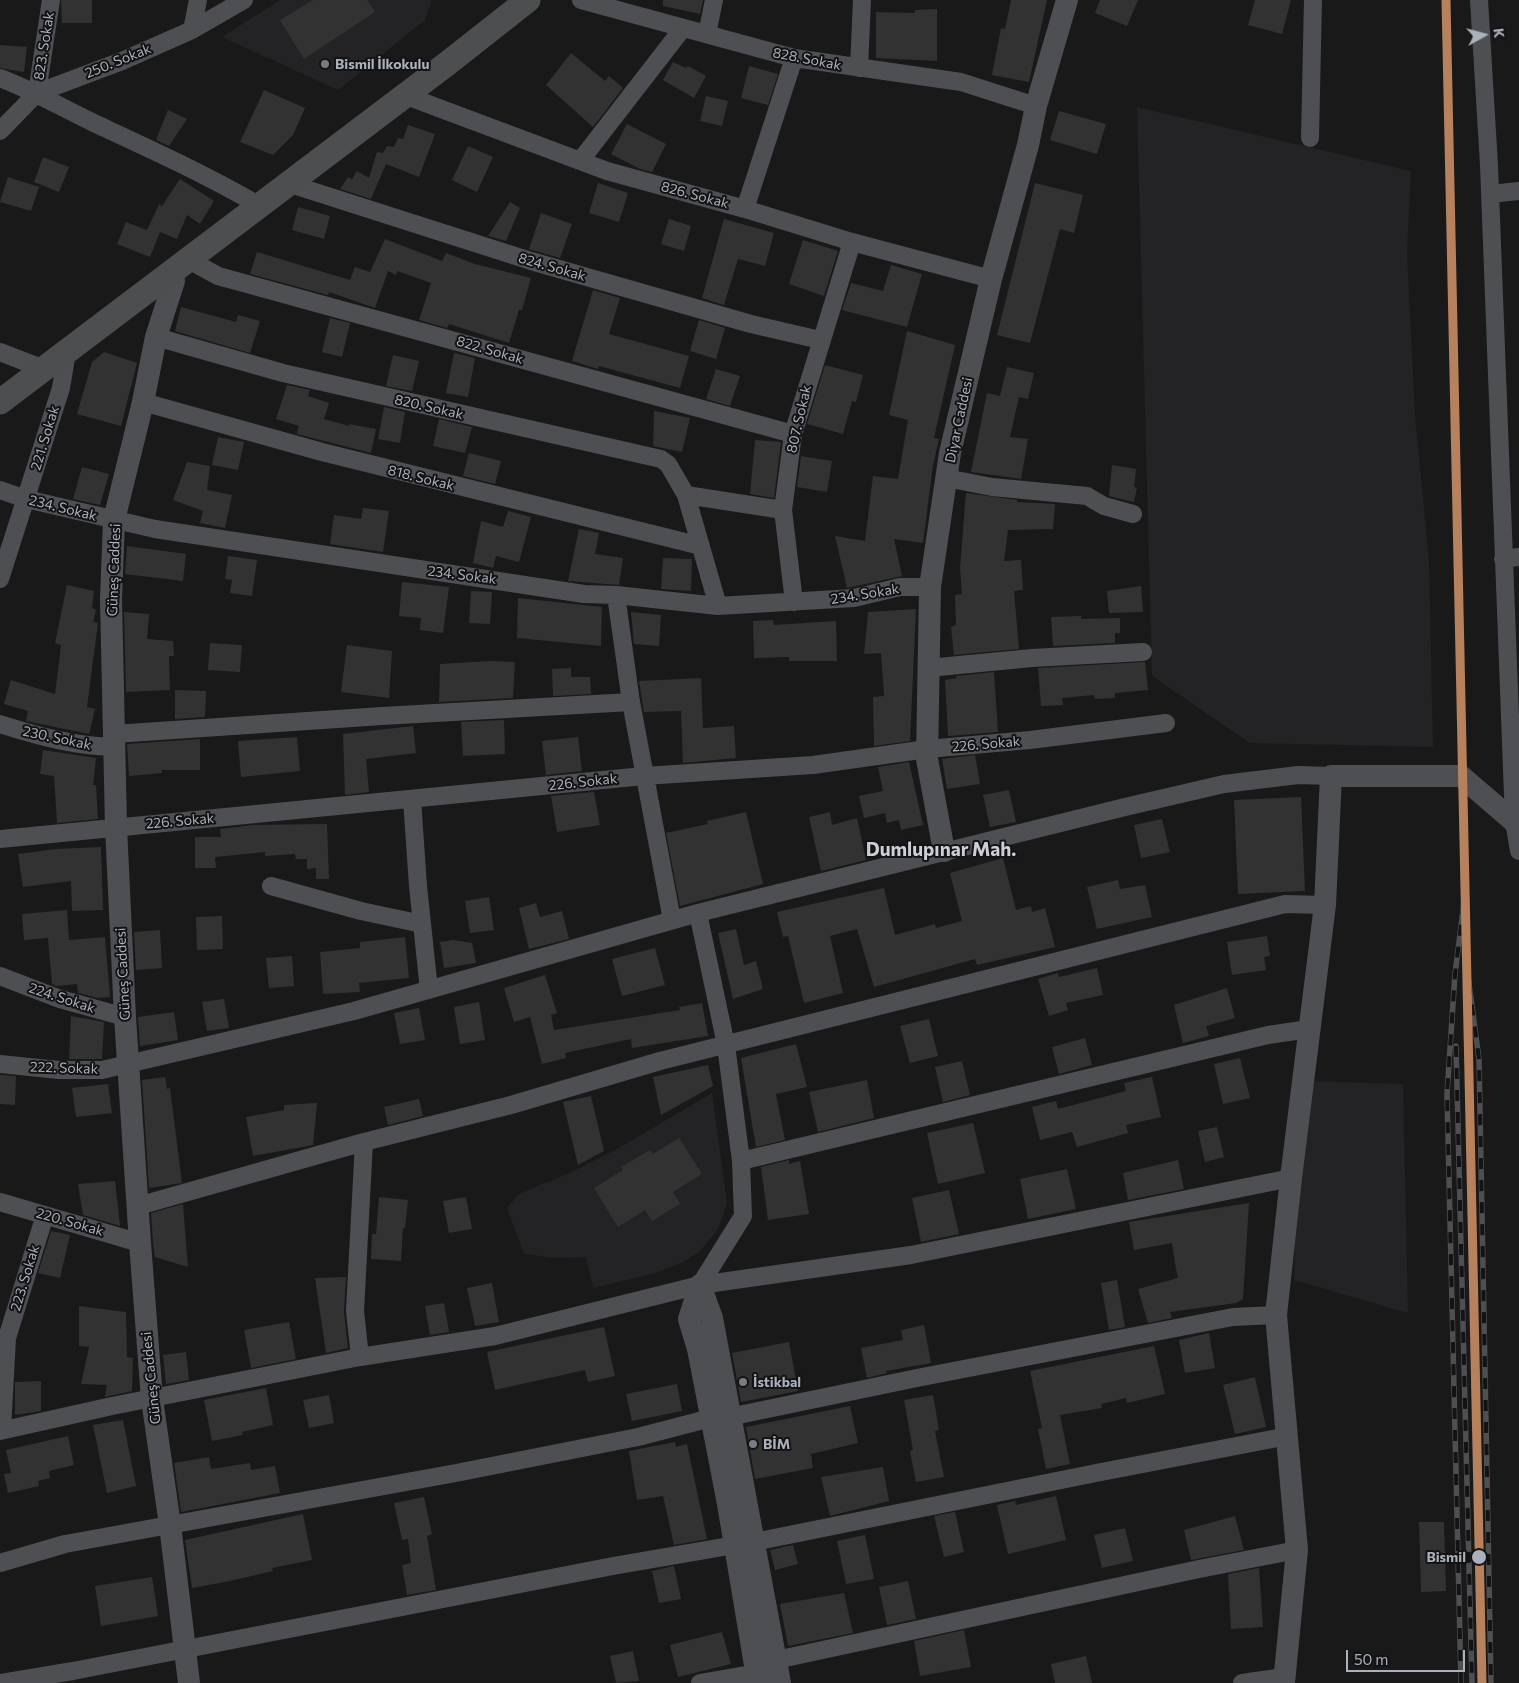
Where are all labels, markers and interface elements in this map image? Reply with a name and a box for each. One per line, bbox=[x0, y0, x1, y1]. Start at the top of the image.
north arrow bbox=[1459, 10, 1509, 60]
street label: 823. Sokak bbox=[30, 11, 58, 81]
text: K bbox=[1490, 27, 1508, 39]
street label: 250. Sokak bbox=[83, 40, 153, 82]
street label: 828. Sokak bbox=[771, 44, 843, 74]
place label: Bismil İlkokulu bbox=[335, 56, 429, 72]
marker: Bismil İlkokulu bbox=[319, 58, 331, 70]
street label: 826. Sokak bbox=[659, 178, 731, 212]
street label: 824. Sokak bbox=[516, 249, 588, 285]
street label: 822. Sokak bbox=[454, 332, 526, 368]
street label: Diyar Caddesi bbox=[942, 376, 976, 464]
street label: 807. Sokak bbox=[783, 383, 815, 455]
street label: 820. Sokak bbox=[393, 391, 465, 423]
street label: 221. Sokak bbox=[27, 404, 63, 472]
street label: 818. Sokak bbox=[386, 462, 456, 494]
street label: 234. Sokak bbox=[27, 491, 99, 525]
street label: Güneş Caddesi bbox=[104, 523, 124, 617]
street label: 234. Sokak bbox=[427, 562, 497, 588]
street label: 234. Sokak bbox=[830, 580, 900, 608]
street label: 230. Sokak bbox=[21, 723, 93, 753]
street label: 226. Sokak bbox=[951, 733, 1021, 755]
street label: 226. Sokak bbox=[548, 770, 618, 794]
street label: 226. Sokak bbox=[145, 810, 215, 832]
district label: Dumlupınar Mah. bbox=[866, 839, 1016, 861]
street label: Güneş Caddesi bbox=[112, 927, 134, 1021]
street label: 224. Sokak bbox=[27, 979, 97, 1017]
street label: 222. Sokak bbox=[30, 1058, 98, 1078]
street label: 220. Sokak bbox=[34, 1204, 106, 1240]
street label: 223. Sokak bbox=[7, 1243, 43, 1313]
street label: Güneş Caddesi bbox=[138, 1331, 164, 1425]
place label: İstikbal bbox=[753, 1374, 801, 1390]
marker: İstikbal bbox=[737, 1376, 749, 1388]
place label: BİM bbox=[763, 1436, 790, 1452]
marker: BİM bbox=[747, 1438, 759, 1450]
marker: Bismil bbox=[1470, 1548, 1488, 1566]
place label: Bismil bbox=[1426, 1549, 1466, 1565]
scale bar bbox=[1349, 1640, 1468, 1672]
text: 50 m bbox=[1354, 1650, 1388, 1668]

